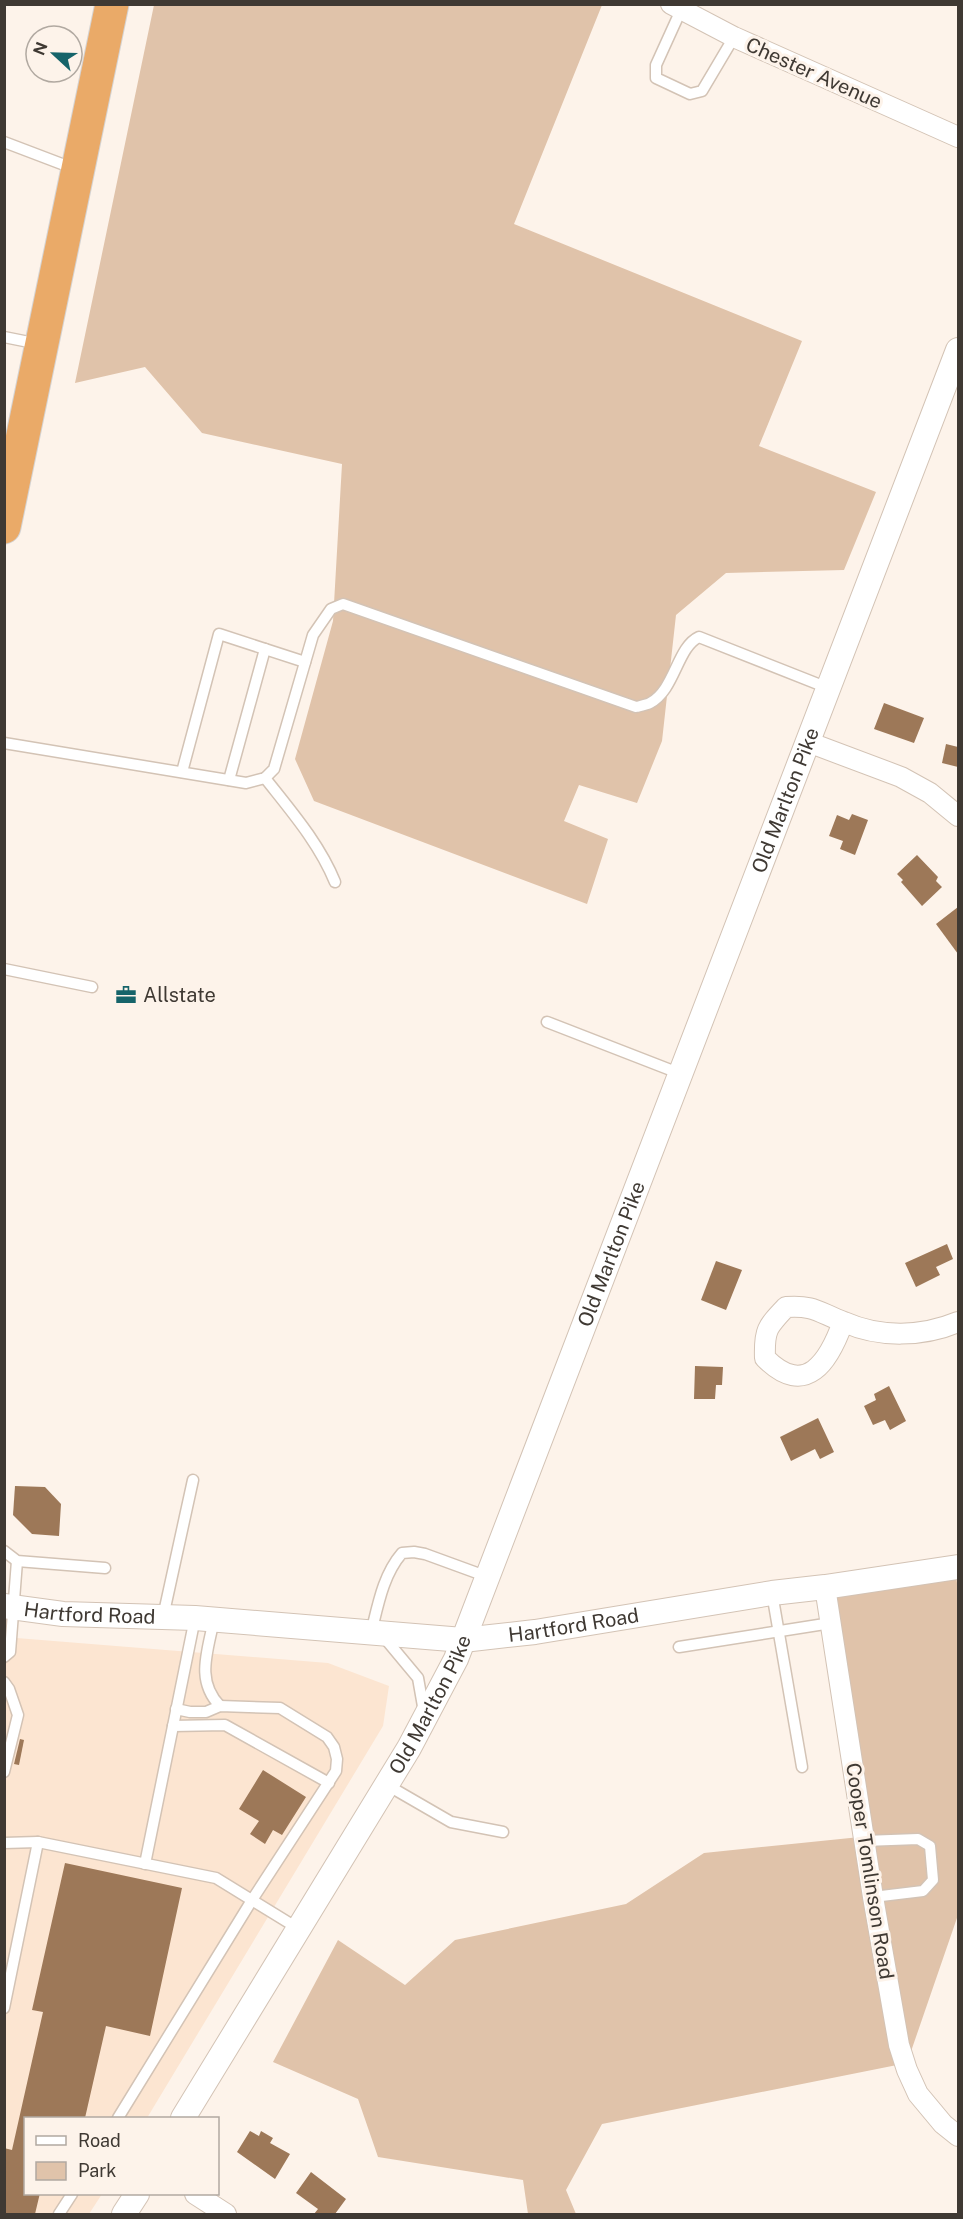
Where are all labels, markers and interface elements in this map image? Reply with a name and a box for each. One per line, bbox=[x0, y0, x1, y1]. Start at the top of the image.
north arrow bbox=[24, 24, 84, 84]
street label: Chester Avenue bbox=[742, 32, 886, 114]
text: N bbox=[29, 39, 52, 58]
street label: Old Marlton Pike bbox=[747, 724, 824, 876]
office icon: Allstate bbox=[114, 983, 138, 1007]
place label: Allstate bbox=[143, 983, 216, 1007]
street label: Old Marlton Pike bbox=[573, 1178, 650, 1330]
street label: Hartford Road bbox=[22, 1597, 156, 1629]
street label: Hartford Road bbox=[507, 1603, 641, 1647]
street label: Old Marlton Pike bbox=[384, 1632, 476, 1779]
street label: Cooper Tomlinson Road bbox=[841, 1761, 899, 1981]
legend bbox=[24, 2117, 219, 2195]
text: Road bbox=[78, 2130, 121, 2151]
text: Park bbox=[78, 2160, 116, 2181]

